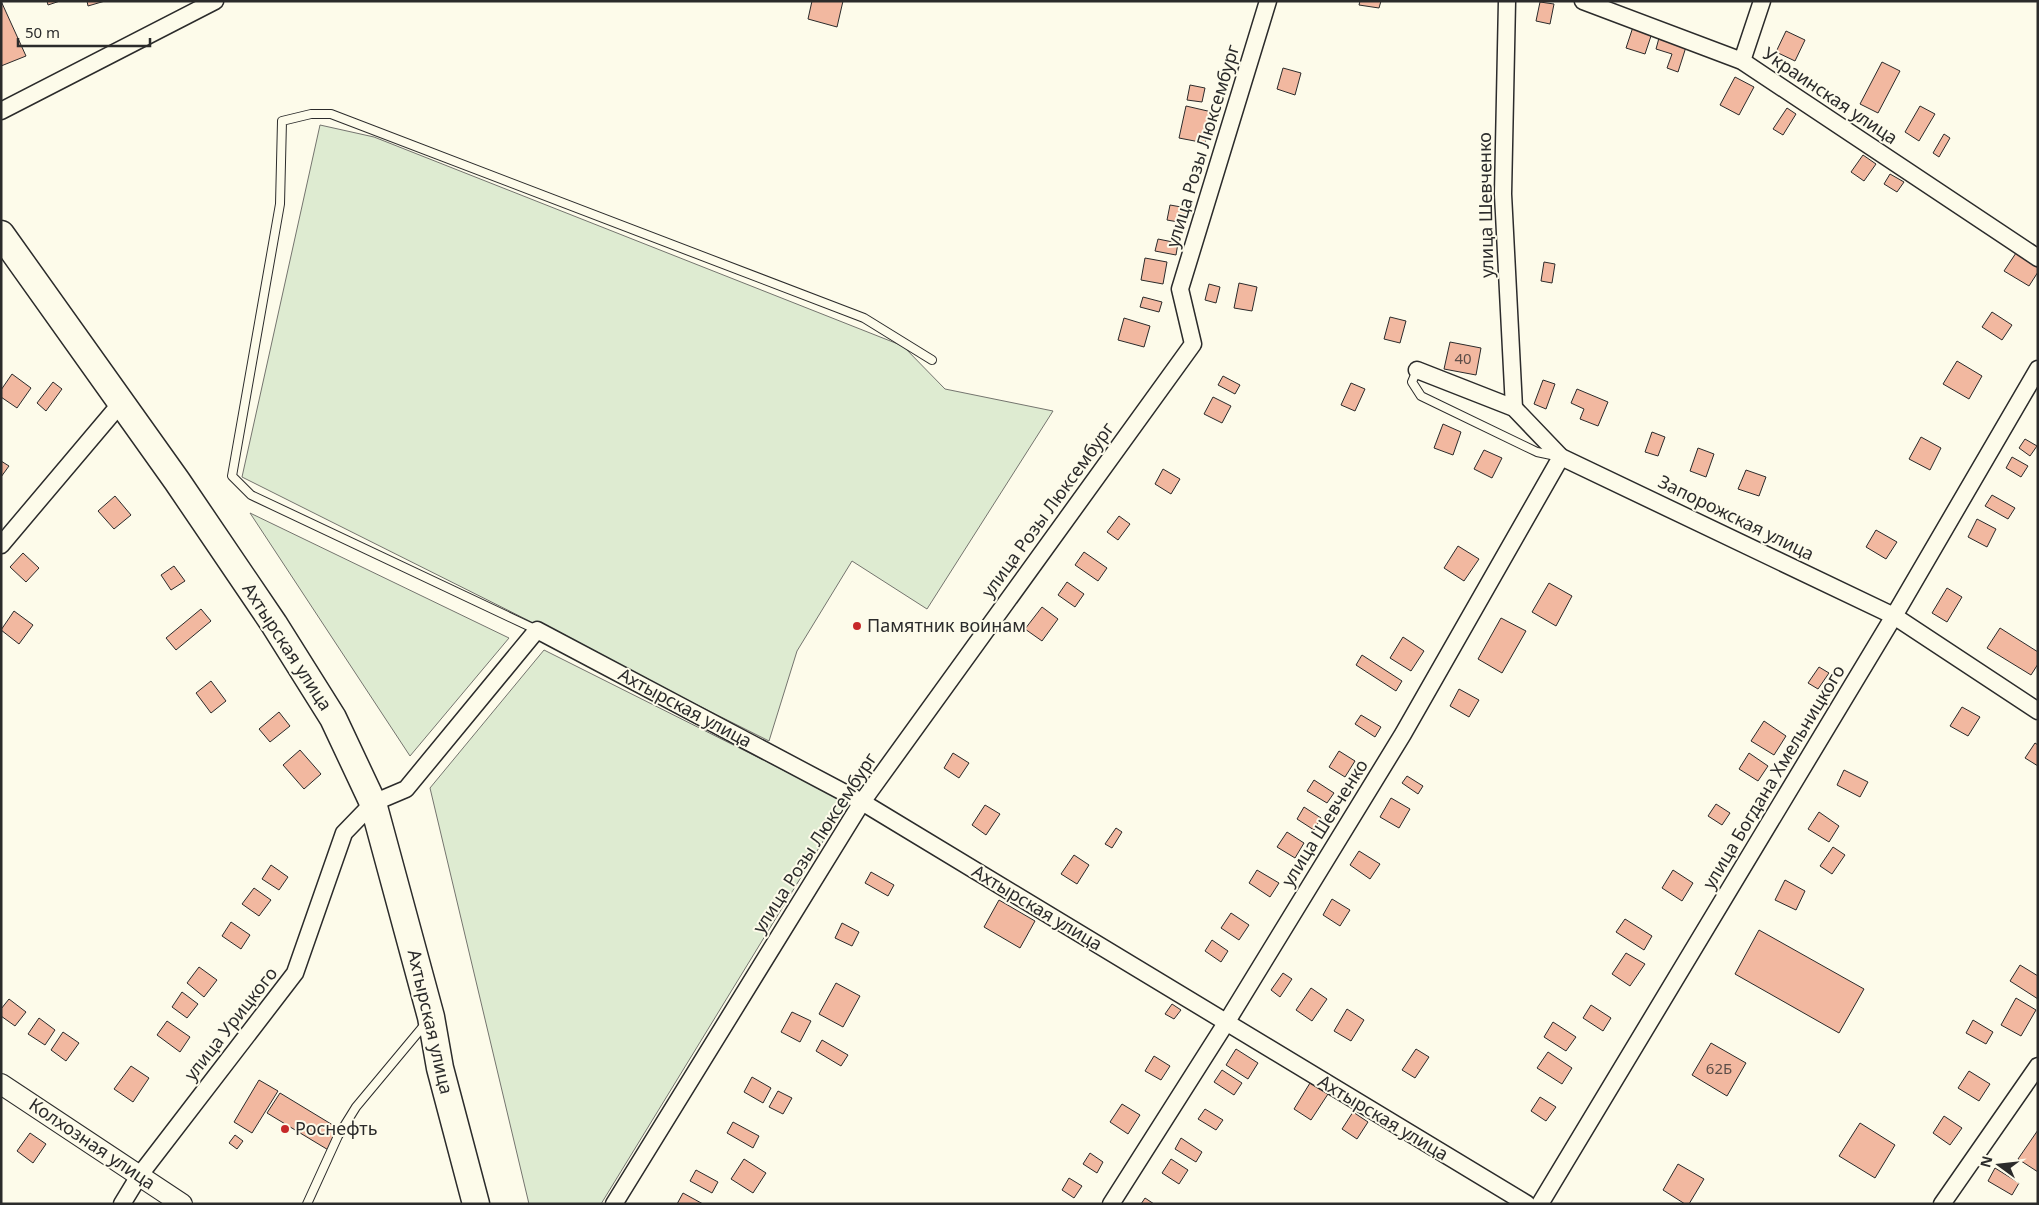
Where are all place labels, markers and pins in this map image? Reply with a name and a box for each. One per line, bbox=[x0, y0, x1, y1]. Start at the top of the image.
place label: Памятник воинам bbox=[867, 613, 1026, 637]
marker: Памятник воинам bbox=[851, 620, 863, 632]
place label: Роснефть bbox=[295, 1116, 378, 1140]
marker: Роснефть bbox=[279, 1123, 291, 1135]

